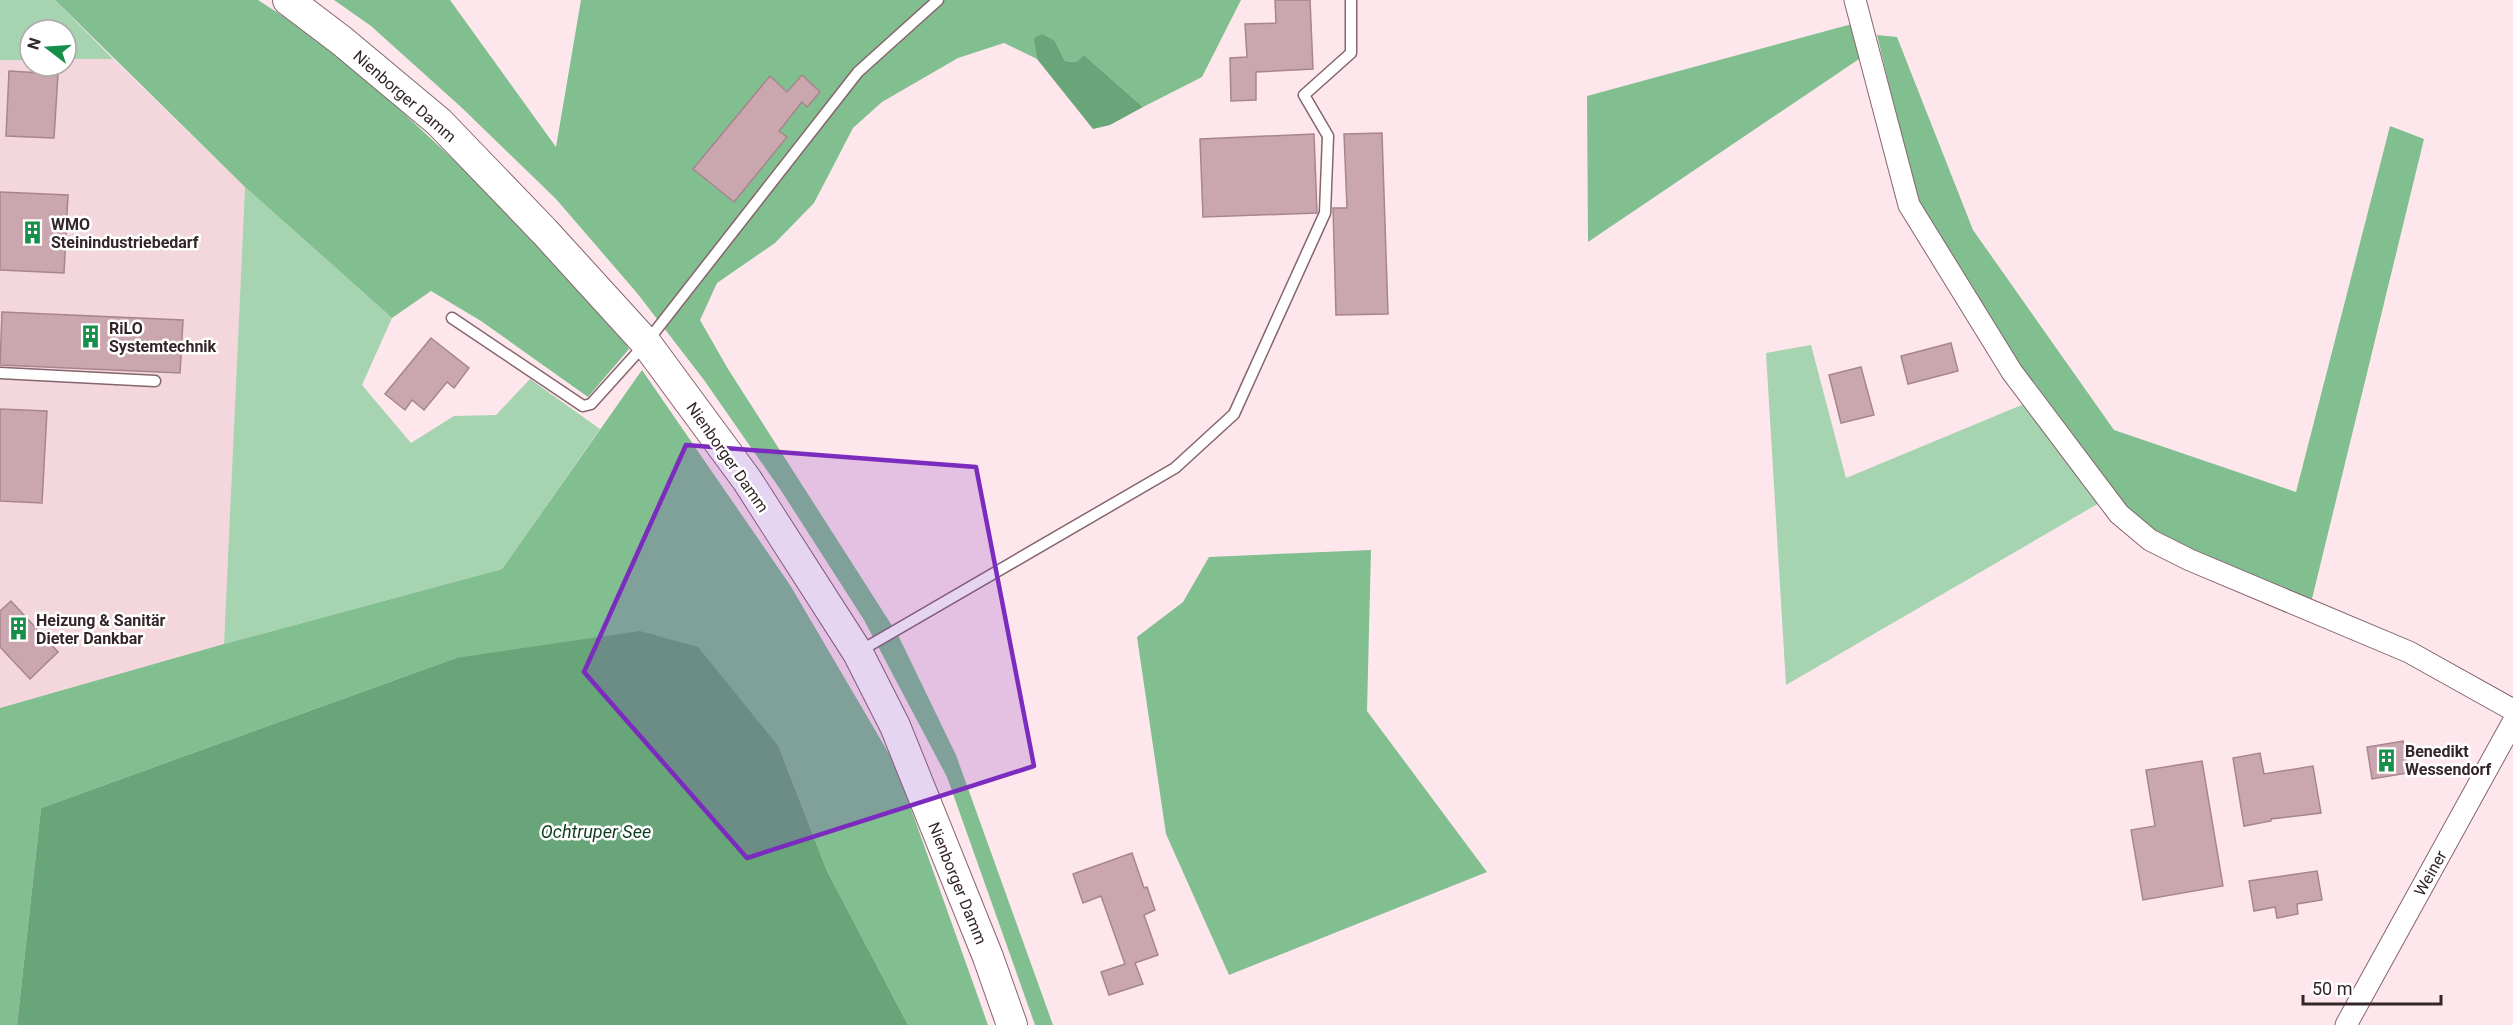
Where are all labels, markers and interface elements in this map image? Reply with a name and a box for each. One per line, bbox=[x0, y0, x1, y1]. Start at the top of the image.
north arrow bbox=[18, 18, 78, 78]
text: N bbox=[23, 36, 45, 52]
street label: Nienborger Damm bbox=[349, 47, 460, 146]
place label: WMO Steinindustriebedarf bbox=[51, 215, 199, 252]
building icon: WMO Steinindustriebedarf bbox=[20, 220, 46, 246]
place label: RiLO Systemtechnik bbox=[109, 319, 217, 356]
building icon: RiLO Systemtechnik bbox=[78, 324, 104, 350]
street label: Nienborger Damm bbox=[682, 399, 773, 516]
place label: Heizung & Sanitär Dieter Dankbar bbox=[36, 611, 165, 648]
building icon: Heizung & Sanitär Dieter Dankbar bbox=[5, 616, 31, 642]
place label: Benedikt Wessendorf bbox=[2405, 742, 2491, 779]
building icon: Benedikt Wessendorf bbox=[2374, 747, 2400, 773]
street label: Nienborger Damm bbox=[924, 819, 991, 947]
water label: Ochtruper See bbox=[541, 821, 651, 842]
street label: Weiner bbox=[2410, 847, 2451, 899]
scale bar bbox=[2303, 968, 2441, 1006]
text: 50 m bbox=[2312, 978, 2352, 999]

